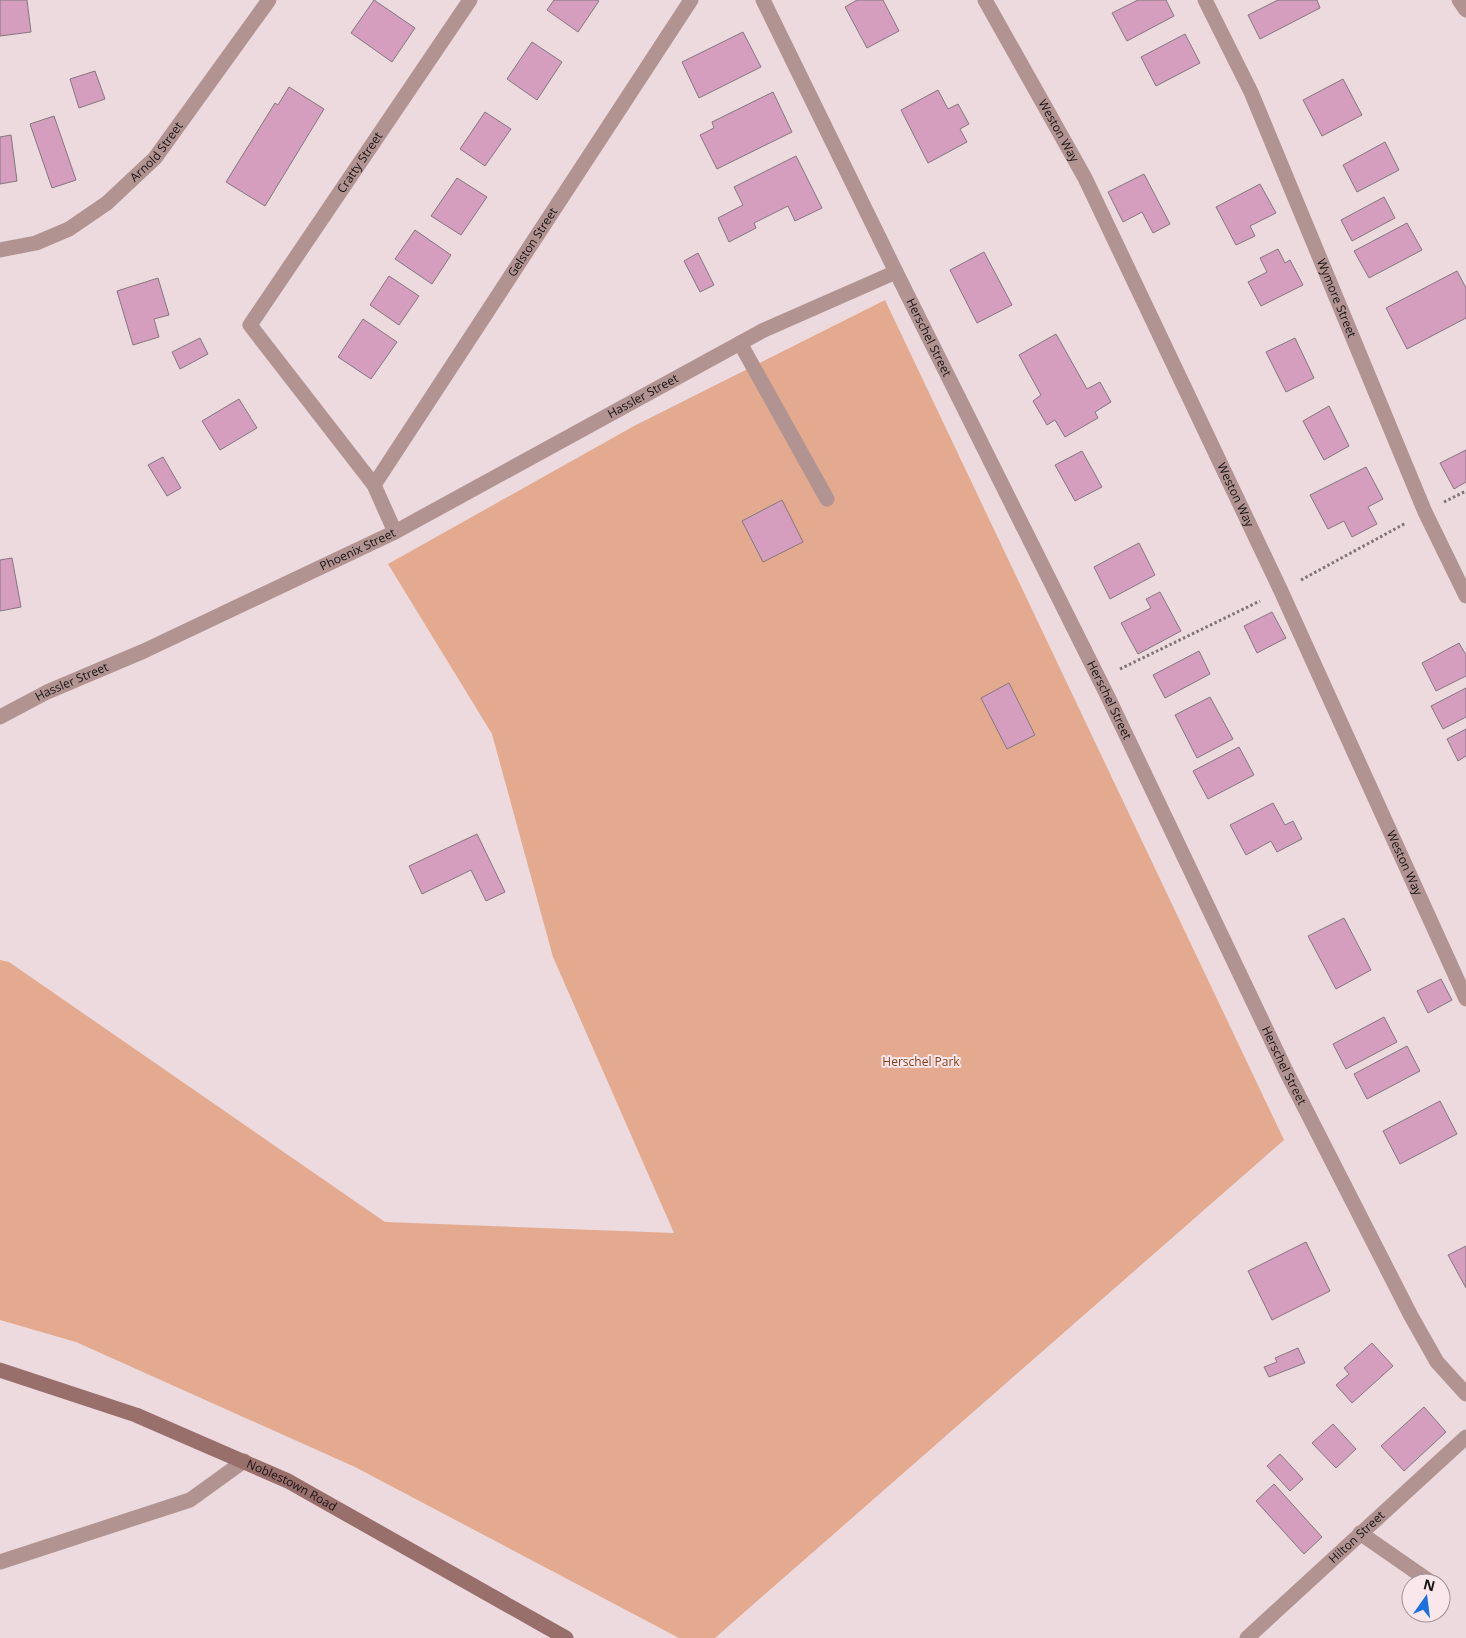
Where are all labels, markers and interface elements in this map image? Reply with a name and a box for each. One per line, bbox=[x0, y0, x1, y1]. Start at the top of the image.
street label: Weston Way bbox=[1035, 96, 1084, 166]
street label: Arnold Street bbox=[126, 118, 186, 185]
street label: Cratty Street bbox=[333, 128, 386, 196]
street label: Gelston Street bbox=[503, 204, 561, 280]
street label: Wymore Street bbox=[1313, 256, 1361, 340]
street label: Herschel Street bbox=[902, 295, 956, 379]
street label: Hassler Street bbox=[604, 370, 681, 422]
street label: Weston Way bbox=[1213, 460, 1259, 531]
street label: Phoenix Street bbox=[317, 524, 398, 574]
street label: Hassler Street bbox=[32, 658, 111, 705]
street label: Herschel Street bbox=[1083, 658, 1136, 742]
street label: Weston Way bbox=[1383, 828, 1427, 899]
street label: Herschel Street bbox=[1258, 1023, 1311, 1108]
park label: Herschel Park bbox=[882, 1053, 960, 1070]
street label: Noblestown Road bbox=[244, 1455, 340, 1515]
street label: Hilton Street bbox=[1325, 1507, 1388, 1567]
north arrow bbox=[1401, 1573, 1451, 1623]
text: N bbox=[1421, 1574, 1437, 1595]

